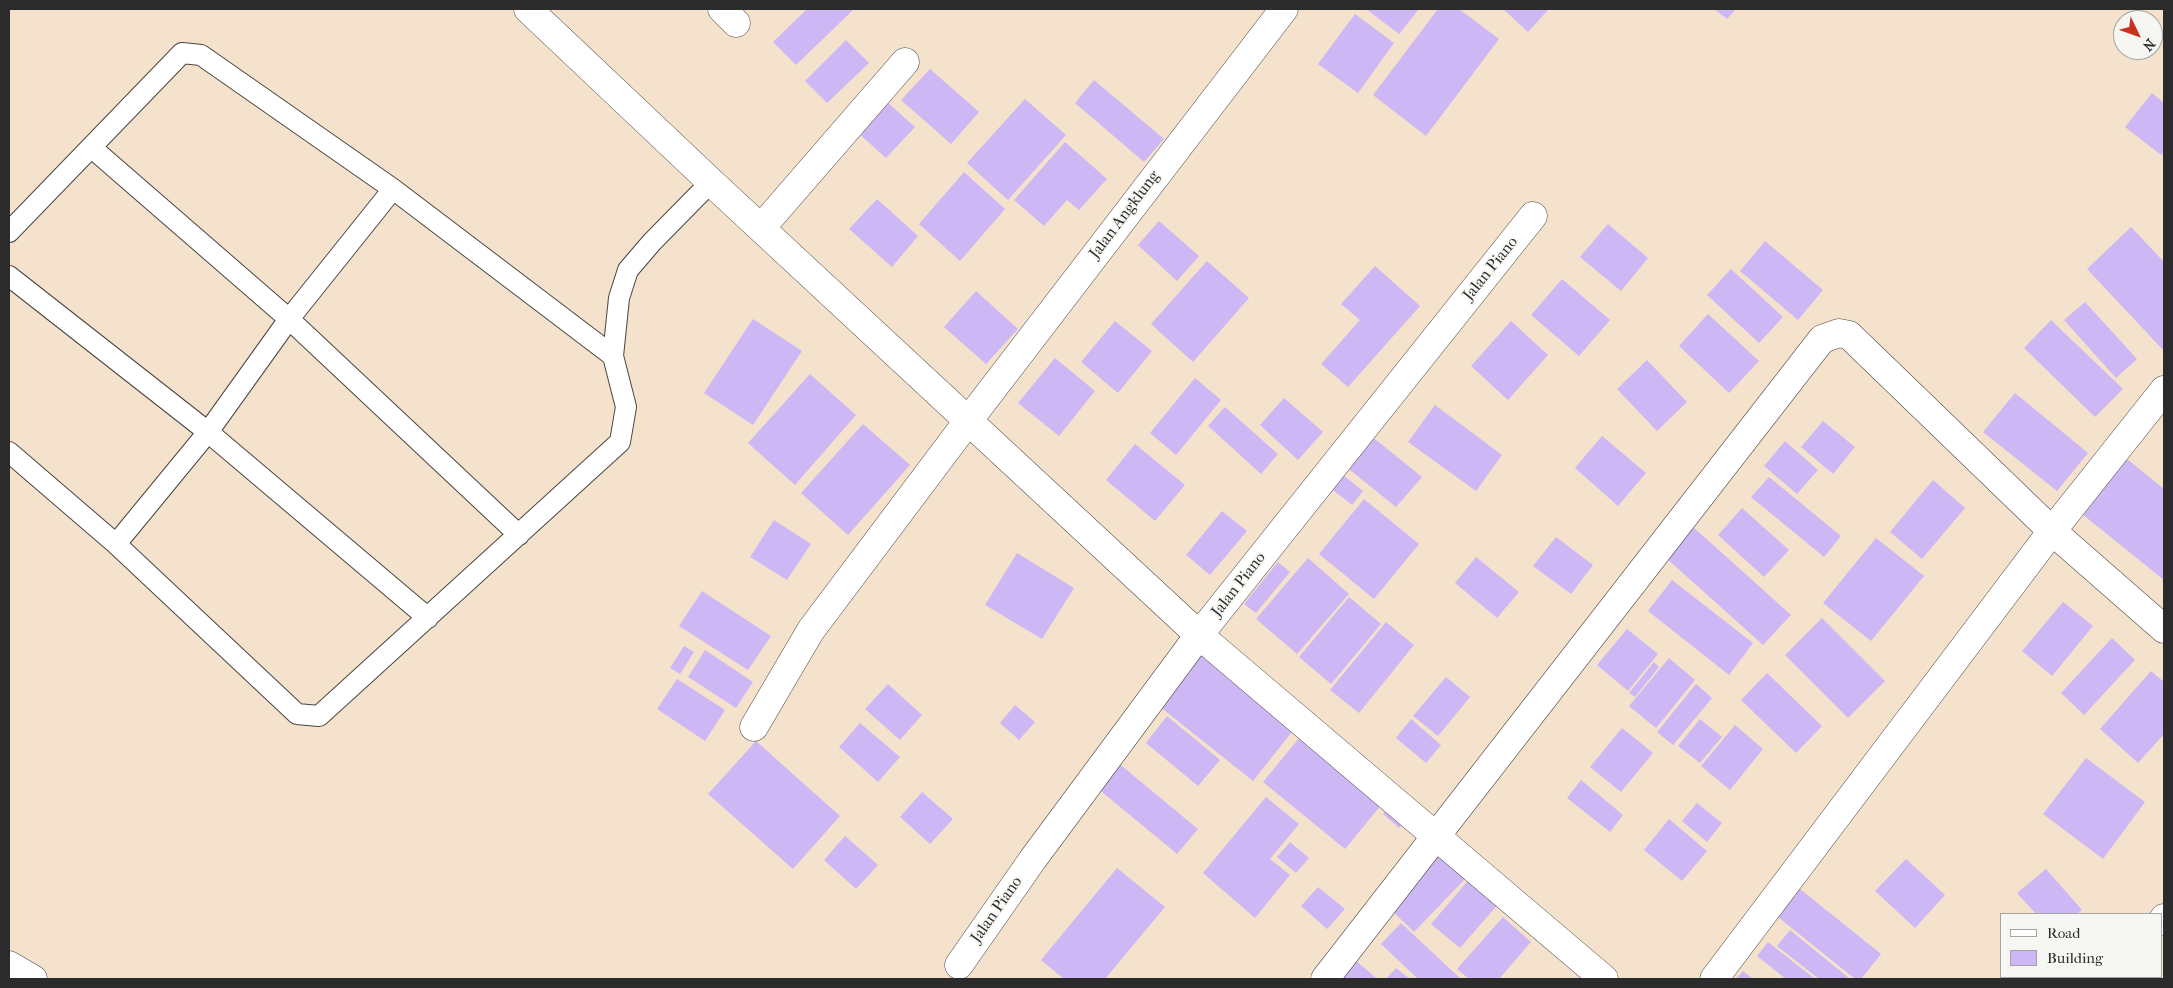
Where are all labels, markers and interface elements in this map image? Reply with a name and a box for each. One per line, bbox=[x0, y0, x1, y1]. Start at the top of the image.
north arrow bbox=[2113, 10, 2163, 60]
text: N bbox=[2139, 35, 2159, 54]
street label: Jalan Angklung bbox=[1086, 167, 1164, 263]
street label: Jalan Piano bbox=[1459, 233, 1523, 305]
street label: Jalan Piano bbox=[1208, 549, 1270, 621]
street label: Jalan Piano bbox=[967, 873, 1027, 947]
legend bbox=[2000, 913, 2163, 978]
text: Road bbox=[2047, 924, 2080, 942]
text: Building bbox=[2047, 949, 2103, 967]

